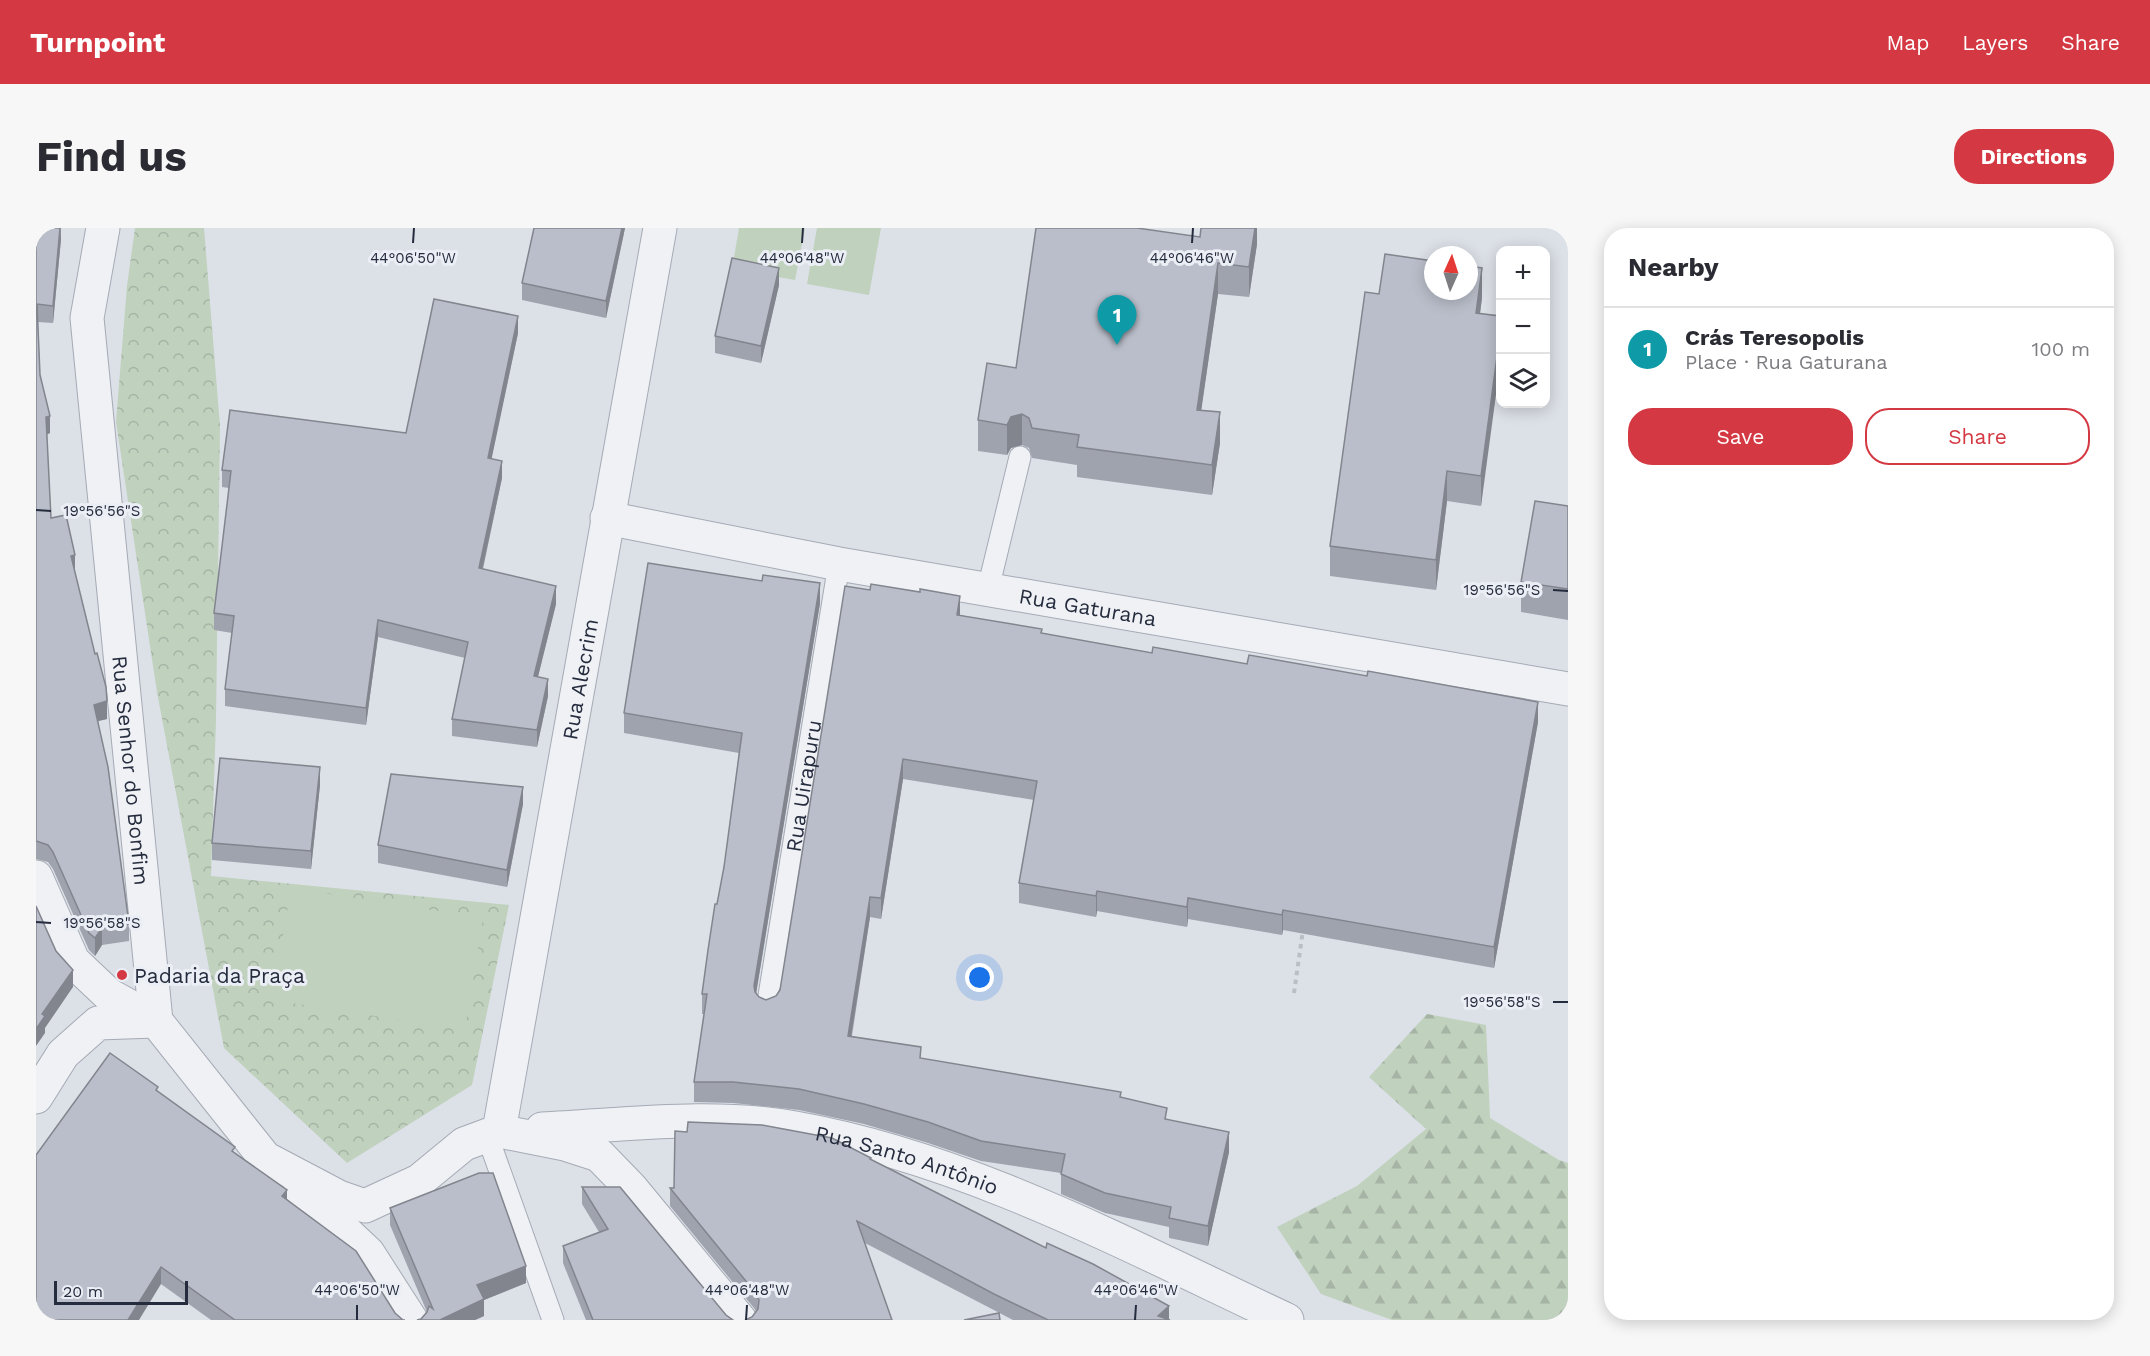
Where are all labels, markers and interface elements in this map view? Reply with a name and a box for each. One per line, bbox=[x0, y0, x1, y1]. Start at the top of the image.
text: Turnpoint bbox=[30, 26, 165, 59]
text: Map bbox=[1886, 30, 1929, 55]
text: Layers bbox=[1962, 30, 2028, 55]
text: Share bbox=[2061, 30, 2120, 55]
button: Directions bbox=[1954, 129, 2114, 184]
text: Find us bbox=[36, 132, 187, 181]
north arrow bbox=[1424, 246, 1478, 300]
map controls bbox=[1496, 246, 1550, 408]
button: + bbox=[1496, 246, 1550, 300]
text: 44°06'50"W bbox=[370, 249, 456, 267]
text: 44°06'48"W bbox=[760, 249, 844, 267]
text: 44°06'46"W bbox=[1150, 249, 1234, 267]
text: Nearby bbox=[1628, 252, 1719, 282]
pin: 1 bbox=[1098, 296, 1136, 345]
button: − bbox=[1496, 300, 1550, 354]
text: Crás Teresopolis bbox=[1685, 325, 1864, 350]
text: 1 bbox=[1643, 337, 1652, 361]
text: 100 m bbox=[2031, 337, 2090, 361]
text: Place · Rua Gaturana bbox=[1685, 350, 1888, 374]
button: layers bbox=[1496, 354, 1550, 408]
button: Save bbox=[1628, 408, 1853, 465]
button: Share bbox=[1865, 408, 2090, 465]
text: 19°56'56"S bbox=[64, 502, 140, 520]
text: 19°56'56"S bbox=[1464, 581, 1540, 599]
street label: Rua Gaturana bbox=[1017, 583, 1158, 631]
street label: Rua Alecrim bbox=[556, 616, 603, 742]
street label: Rua Senhor do Bonfim bbox=[108, 654, 155, 886]
street label: Rua Uirapuru bbox=[780, 718, 826, 854]
text: 19°56'58"S bbox=[64, 914, 141, 932]
place label: Padaria da Praça bbox=[134, 963, 305, 988]
your location bbox=[965, 963, 994, 992]
marker: Padaria da Praça bbox=[115, 968, 129, 982]
text: 19°56'58"S bbox=[1464, 993, 1541, 1011]
street label: Rua Santo Antônio bbox=[813, 1120, 1002, 1199]
scale bar bbox=[54, 1278, 188, 1306]
text: 44°06'50"W bbox=[314, 1281, 400, 1299]
text: 44°06'48"W bbox=[705, 1281, 789, 1299]
text: 44°06'46"W bbox=[1094, 1281, 1178, 1299]
text: 20 m bbox=[63, 1282, 103, 1301]

